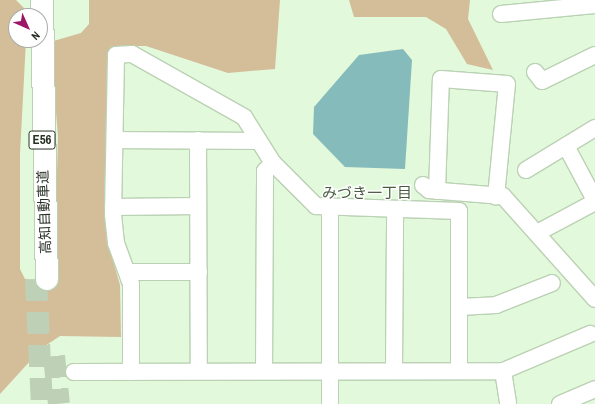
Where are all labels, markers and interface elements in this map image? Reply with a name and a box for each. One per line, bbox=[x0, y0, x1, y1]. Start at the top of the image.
north arrow bbox=[8, 8, 48, 48]
text: N bbox=[29, 29, 43, 43]
road number: E56 bbox=[28, 129, 56, 151]
street label: 高知自動車道 bbox=[34, 170, 54, 254]
district label: みづき一丁目 bbox=[322, 184, 412, 202]

